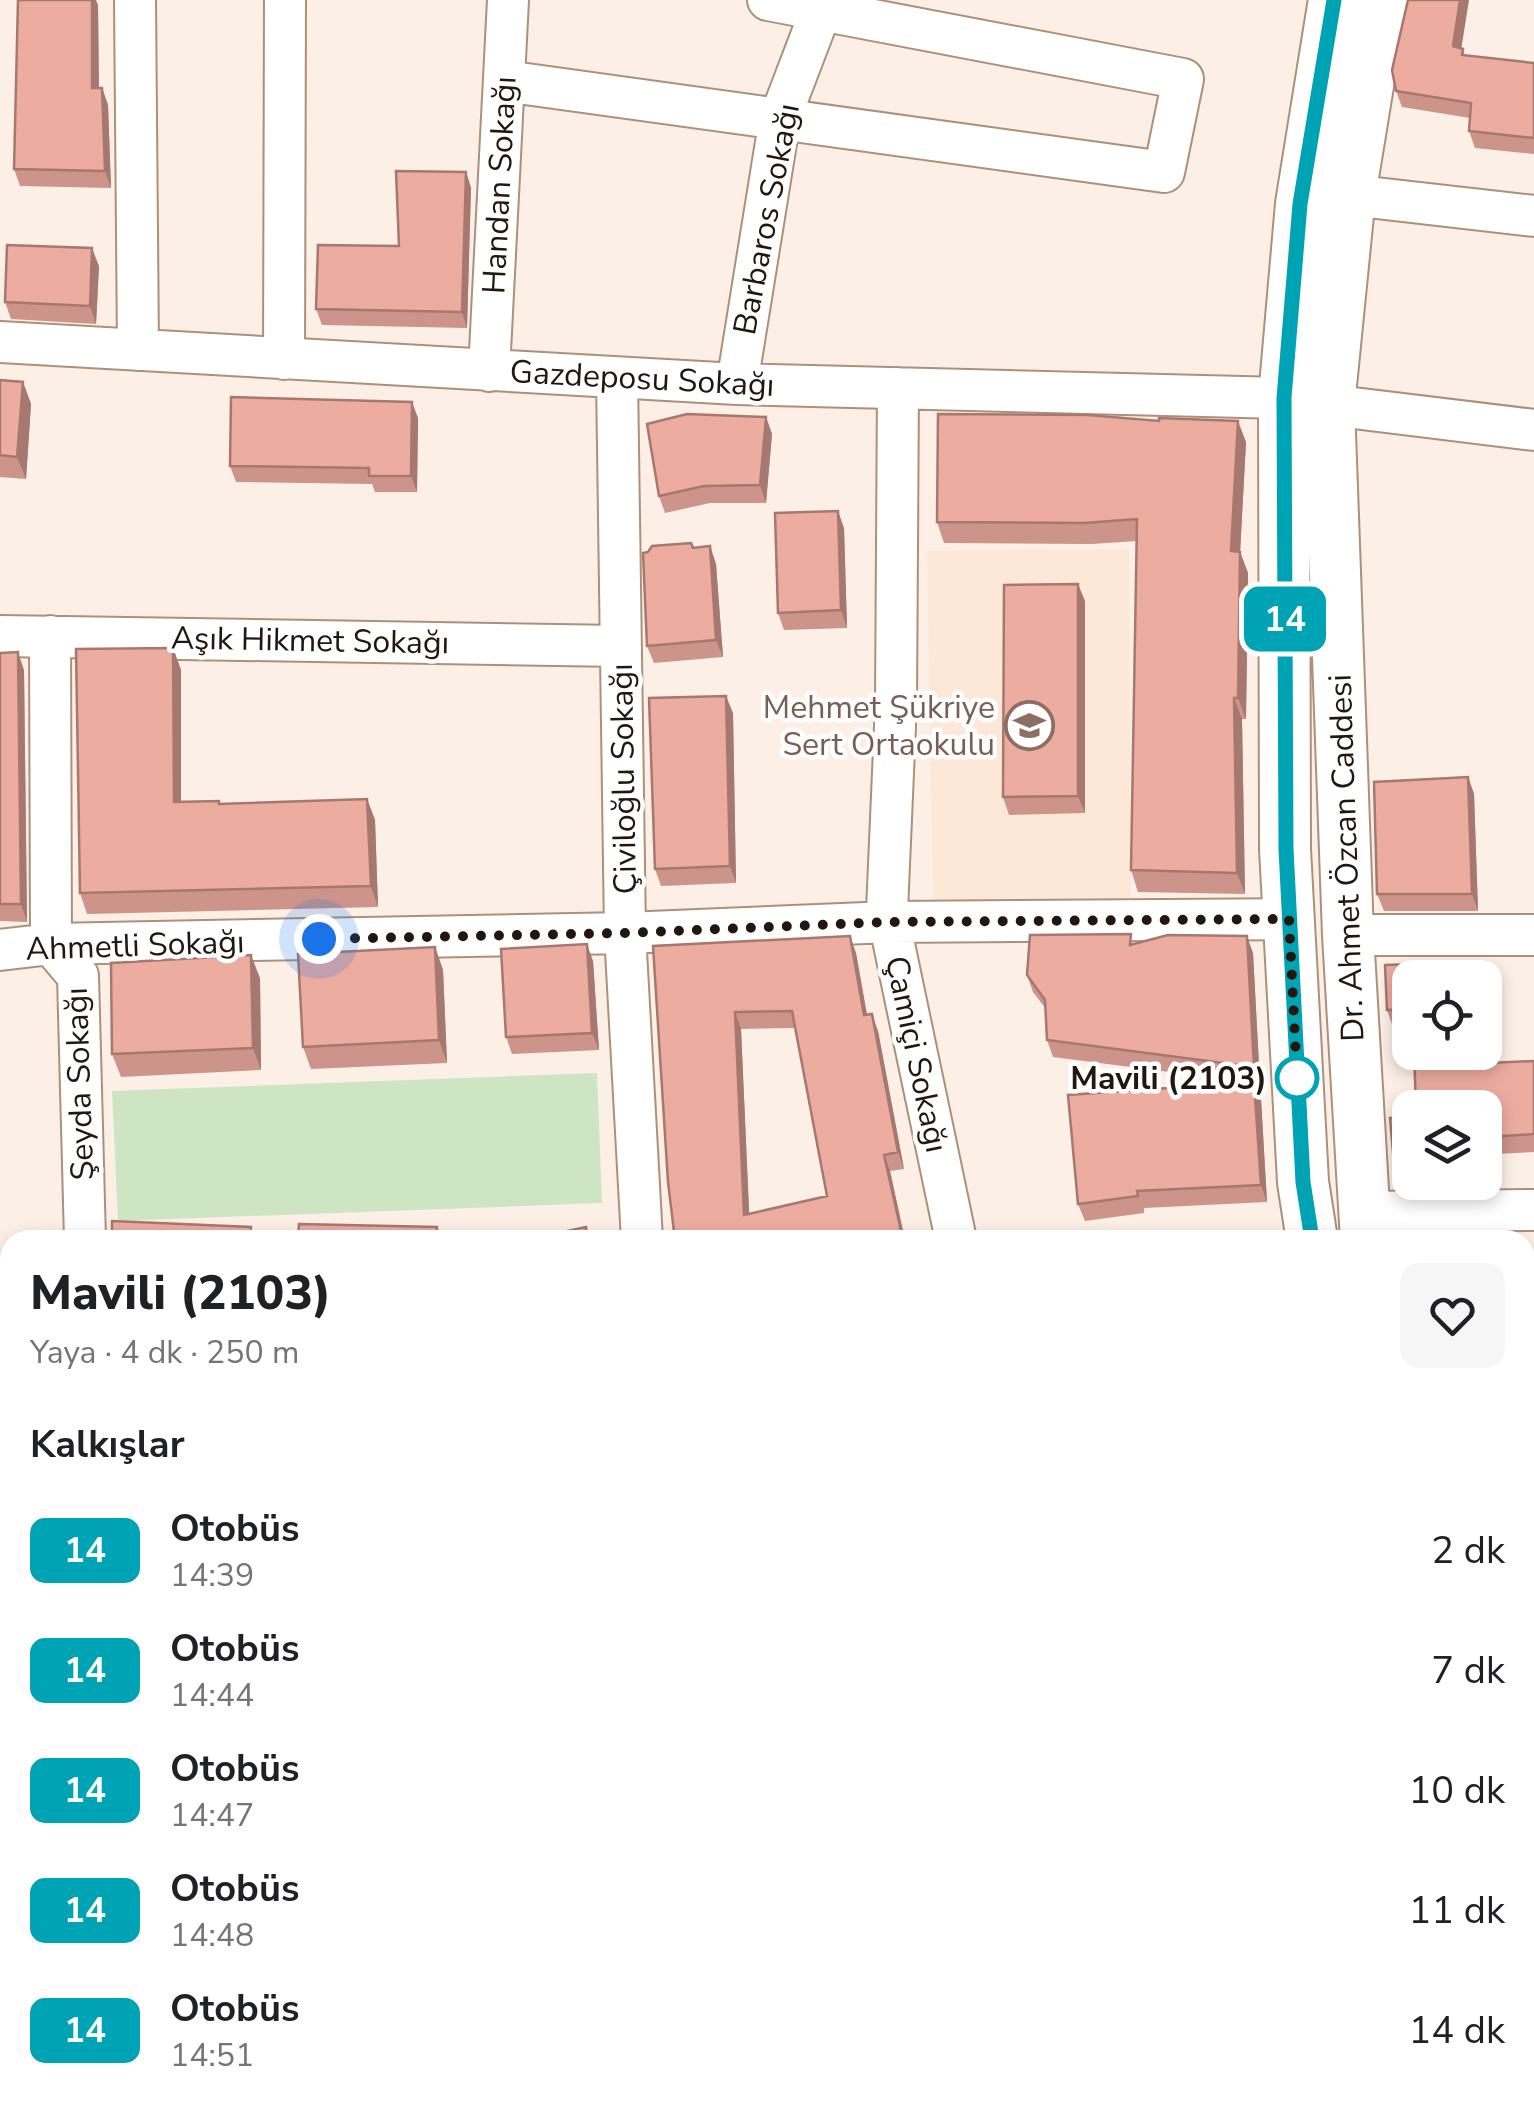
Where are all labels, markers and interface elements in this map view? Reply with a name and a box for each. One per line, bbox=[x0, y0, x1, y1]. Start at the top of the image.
street label: Handan Sokağı bbox=[472, 75, 527, 295]
street label: Barbaros Sokağı bbox=[723, 100, 810, 338]
street label: Gazdeposu Sokağı bbox=[509, 350, 775, 407]
line badge: 14 bbox=[1240, 586, 1330, 652]
text: 14 bbox=[1264, 596, 1306, 643]
street label: Aşık Hikmet Sokağı bbox=[171, 617, 449, 664]
street label: Çiviloğlu Sokağı bbox=[600, 663, 647, 895]
street label: Dr. Ahmet Özcan Caddesi bbox=[1319, 674, 1374, 1042]
place label: Mehmet Şükriye Sert Ortaokulu bbox=[763, 686, 995, 766]
school or university icon: Mehmet Şükriye Sert Ortaokulu bbox=[1004, 699, 1056, 751]
your location bbox=[294, 914, 344, 964]
street label: Ahmetli Sokağı bbox=[25, 920, 245, 971]
street label: Çamiçi Sokağı bbox=[875, 952, 958, 1156]
map controls bbox=[1392, 960, 1502, 1200]
button: locate bbox=[1392, 960, 1502, 1070]
street label: Şeyda Sokağı bbox=[55, 987, 104, 1181]
place label: Mavili (2103) bbox=[1070, 1057, 1267, 1100]
marker: Mavili (2103) bbox=[1276, 1057, 1318, 1099]
button: layers bbox=[1392, 1090, 1502, 1200]
text: Mavili (2103) bbox=[30, 1260, 331, 1326]
button: heart bbox=[1400, 1263, 1505, 1368]
text: Yaya · 4 dk · 250 m bbox=[30, 1331, 299, 1374]
text: Kalkışlar bbox=[30, 1419, 185, 1470]
text: Otobüs bbox=[170, 1503, 299, 1554]
text: 2 dk bbox=[1431, 1525, 1505, 1576]
text: 14 bbox=[64, 1527, 106, 1574]
text: 14:39 bbox=[170, 1554, 254, 1597]
text: Otobüs bbox=[170, 1623, 299, 1674]
text: 7 dk bbox=[1431, 1645, 1505, 1696]
text: 14 bbox=[64, 1647, 106, 1694]
text: 14:44 bbox=[170, 1674, 254, 1717]
text: Otobüs bbox=[170, 1743, 299, 1794]
text: 10 dk bbox=[1408, 1765, 1505, 1816]
text: 14 bbox=[64, 1767, 106, 1814]
text: 14:47 bbox=[170, 1794, 254, 1837]
text: Otobüs bbox=[170, 1863, 299, 1914]
text: 11 dk bbox=[1408, 1885, 1505, 1936]
text: 14 bbox=[64, 1887, 106, 1934]
text: 14:48 bbox=[170, 1914, 254, 1957]
text: Otobüs bbox=[170, 1983, 299, 2034]
text: 14 dk bbox=[1408, 2005, 1505, 2056]
text: 14 bbox=[64, 2007, 106, 2054]
text: 14:51 bbox=[170, 2034, 254, 2077]

